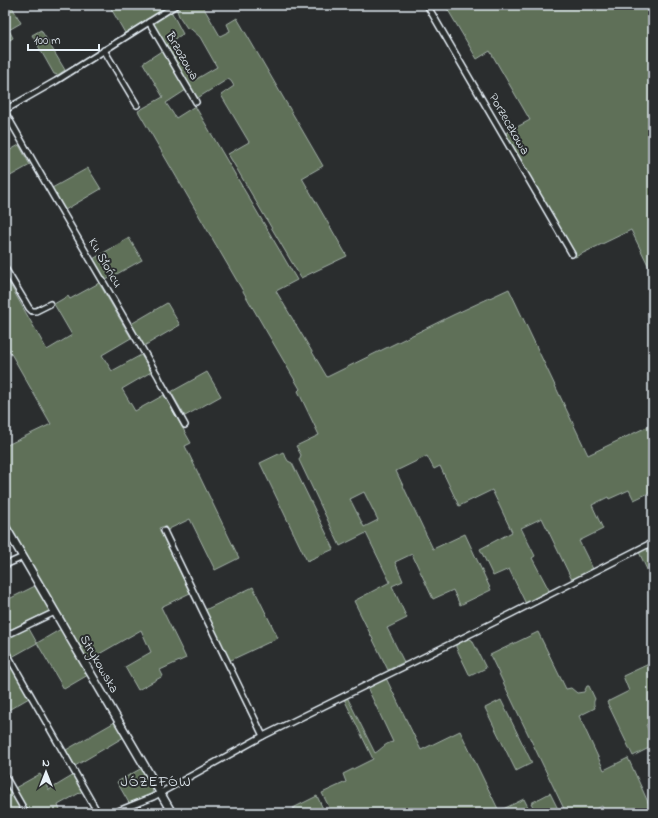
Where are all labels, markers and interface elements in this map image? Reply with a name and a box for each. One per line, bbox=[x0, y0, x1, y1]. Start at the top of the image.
scale bar bbox=[28, 26, 99, 52]
street label: Brzozowa bbox=[160, 28, 203, 84]
text: 100 m bbox=[34, 32, 61, 50]
street label: Porzeczkowa bbox=[484, 90, 534, 158]
street label: Ku Słońcu bbox=[83, 235, 127, 291]
street label: Strykowska bbox=[74, 631, 123, 697]
north arrow bbox=[26, 752, 66, 792]
text: N bbox=[42, 755, 50, 771]
district label: JÓZEFÓW bbox=[120, 771, 192, 793]

